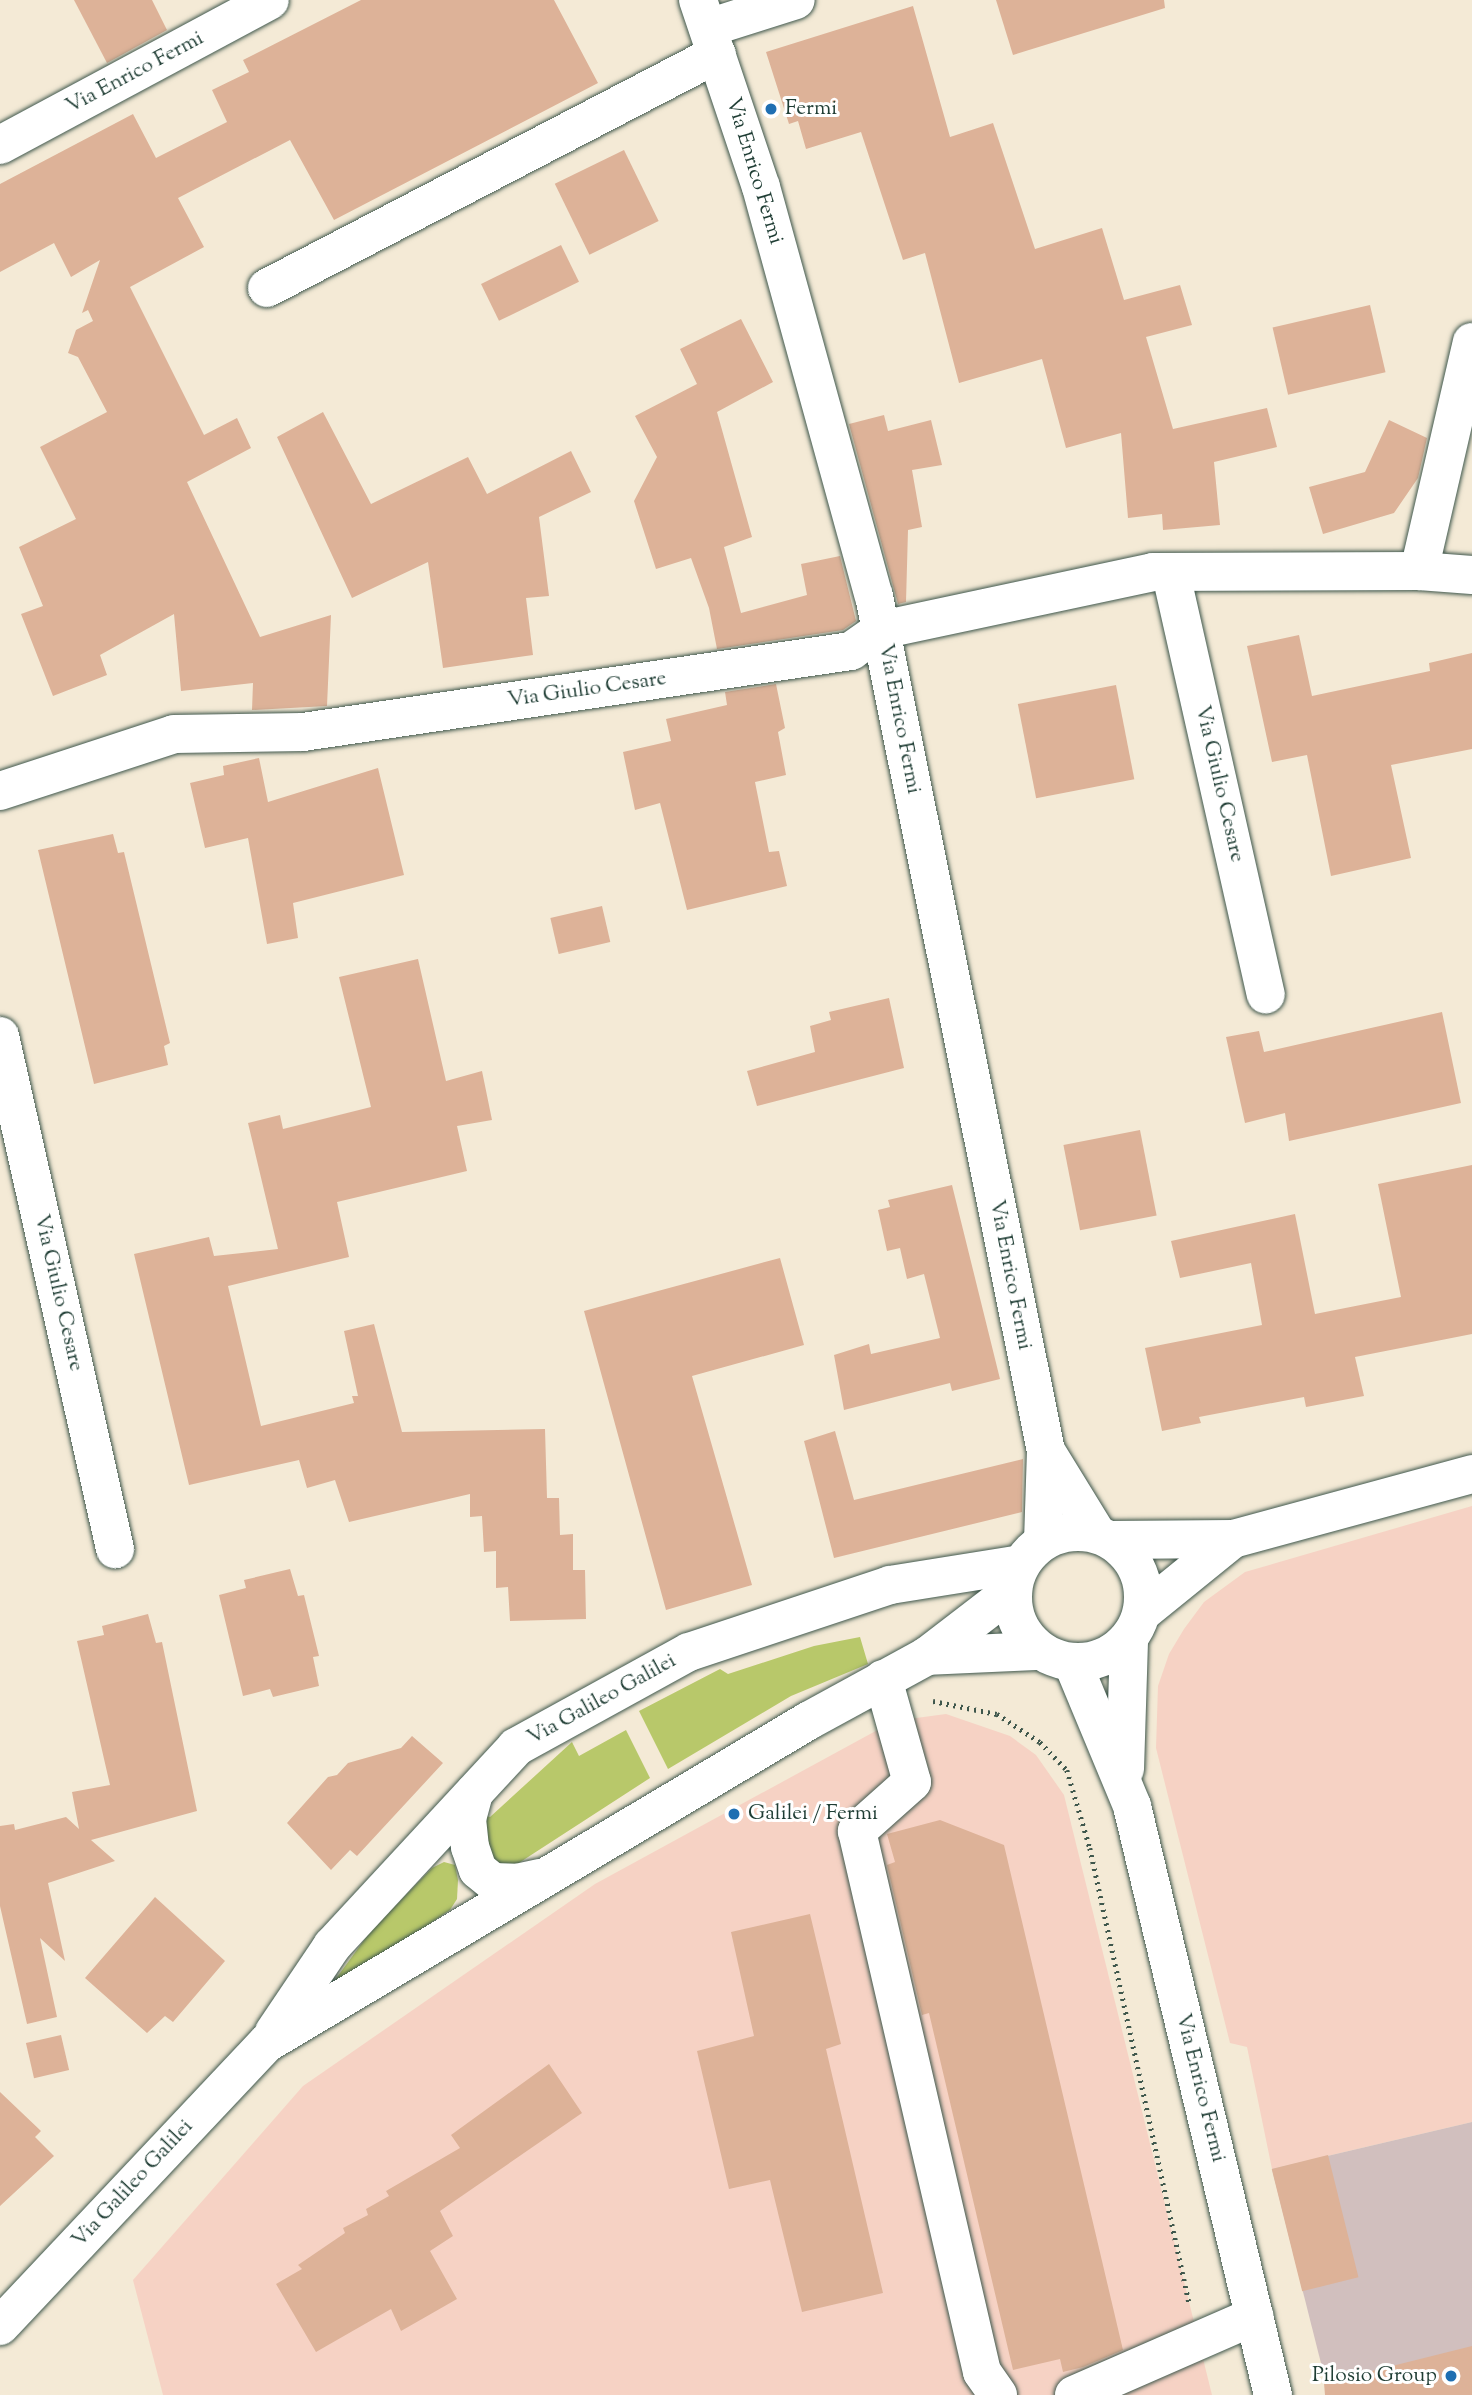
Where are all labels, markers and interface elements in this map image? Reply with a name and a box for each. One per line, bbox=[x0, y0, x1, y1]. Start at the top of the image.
street label: Via Enrico Fermi bbox=[62, 26, 208, 120]
street label: Via Enrico Fermi bbox=[720, 95, 788, 247]
place label: Fermi bbox=[785, 96, 837, 122]
marker: Fermi bbox=[763, 101, 779, 117]
street label: Via Enrico Fermi bbox=[872, 642, 926, 796]
street label: Via Giulio Cesare bbox=[506, 666, 668, 714]
street label: Via Giulio Cesare bbox=[1189, 703, 1249, 865]
street label: Via Enrico Fermi bbox=[983, 1198, 1037, 1352]
street label: Via Giulio Cesare bbox=[28, 1212, 88, 1374]
street label: Via Galileo Galilei bbox=[523, 1649, 681, 1751]
place label: Galilei / Fermi bbox=[748, 1801, 878, 1827]
marker: Galilei / Fermi bbox=[726, 1806, 742, 1822]
street label: Via Enrico Fermi bbox=[1169, 2011, 1231, 2165]
street label: Via Galileo Galilei bbox=[67, 2115, 199, 2253]
place label: Pilosio Group bbox=[1312, 2363, 1437, 2389]
marker: Pilosio Group bbox=[1443, 2368, 1459, 2384]

